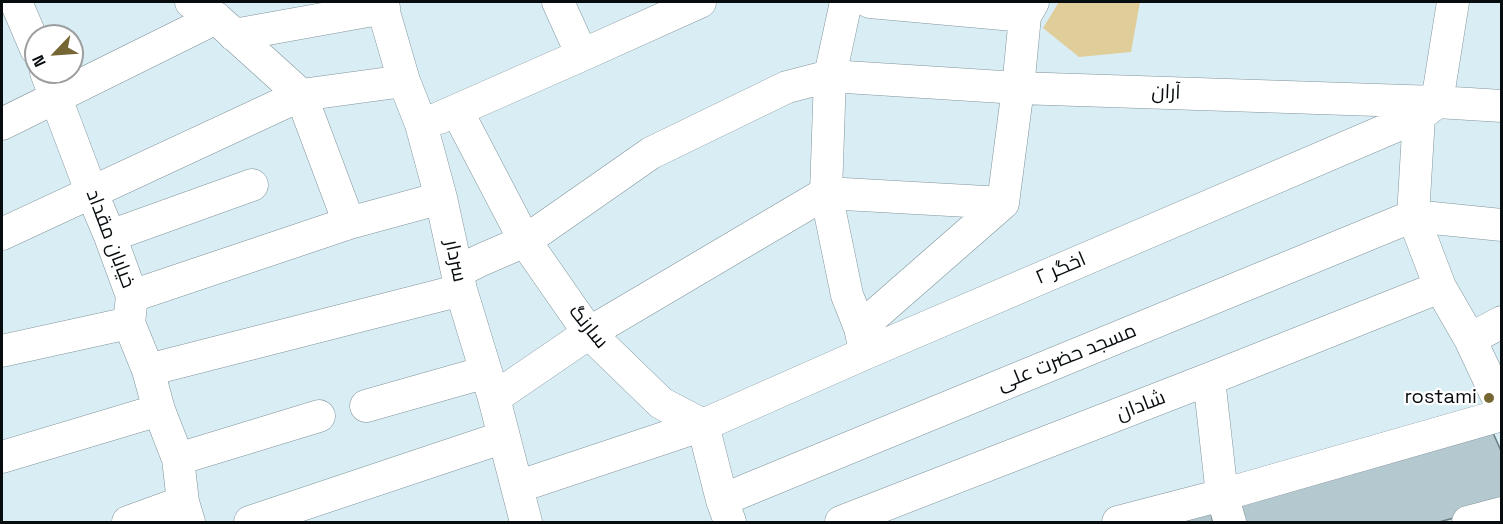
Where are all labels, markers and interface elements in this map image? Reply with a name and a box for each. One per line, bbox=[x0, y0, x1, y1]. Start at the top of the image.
north arrow bbox=[24, 24, 84, 84]
text: N bbox=[27, 52, 51, 70]
street label: آران bbox=[1151, 80, 1181, 106]
street label: خیابان مقداد bbox=[80, 186, 140, 292]
street label: سردار bbox=[439, 238, 471, 284]
street label: اخگر ۲ bbox=[1032, 248, 1090, 290]
street label: سارنگ bbox=[563, 300, 613, 354]
street label: مسجد حضرت علی bbox=[994, 319, 1140, 397]
street label: شادان bbox=[1113, 386, 1169, 426]
place label: rostami bbox=[1404, 386, 1477, 410]
marker: rostami bbox=[1482, 391, 1496, 405]

